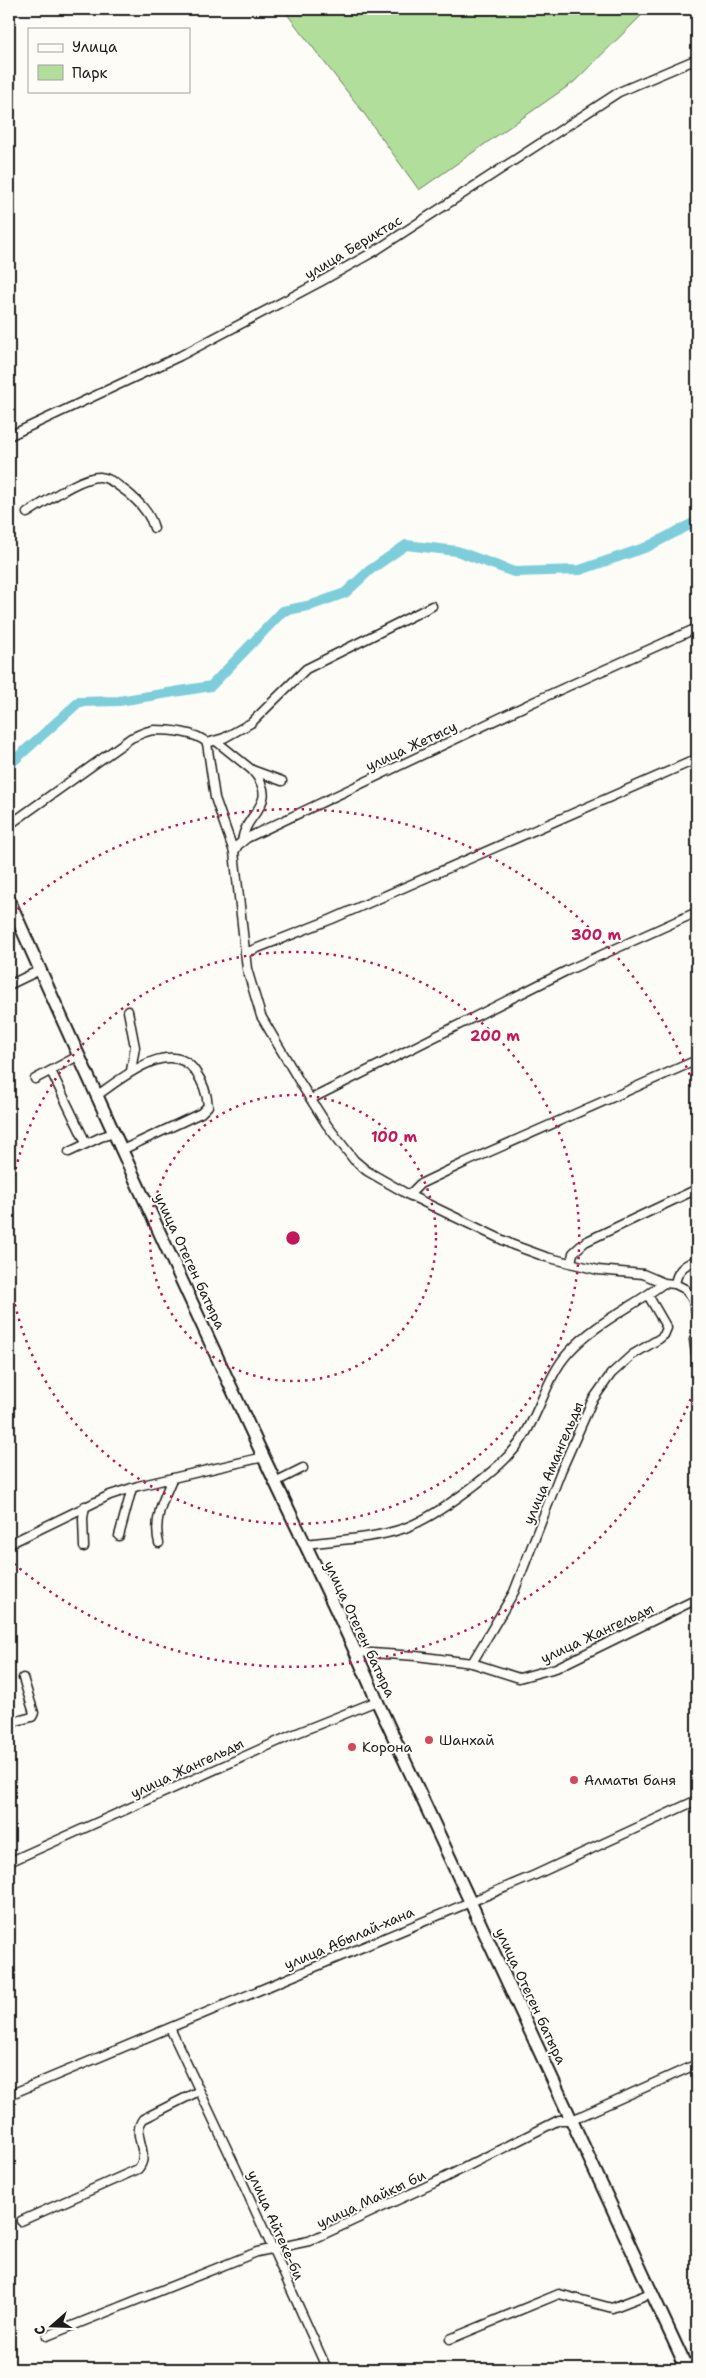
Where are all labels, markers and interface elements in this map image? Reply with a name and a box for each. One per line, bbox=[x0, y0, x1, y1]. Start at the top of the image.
legend bbox=[28, 28, 190, 92]
text: Улица bbox=[72, 37, 118, 57]
text: Парк bbox=[72, 63, 108, 83]
street label: улица Бериктас bbox=[301, 211, 405, 283]
street label: улица Жетысу bbox=[363, 717, 459, 775]
text: 300 m bbox=[571, 925, 621, 945]
text: 200 m bbox=[470, 1026, 520, 1046]
text: 100 m bbox=[371, 1127, 417, 1147]
street label: улица Отеген батыра bbox=[150, 1190, 230, 1332]
centre of rings bbox=[284, 1229, 302, 1247]
street label: улица Амангельды bbox=[519, 1399, 587, 1527]
street label: улица Отеген батыра bbox=[320, 1558, 400, 1700]
street label: улица Жангельды bbox=[538, 1599, 656, 1667]
place label: Шанхай bbox=[439, 1731, 494, 1749]
street label: улица Жангельды bbox=[128, 1734, 246, 1802]
marker: Шанхай bbox=[423, 1734, 435, 1746]
place label: Корона bbox=[362, 1738, 412, 1756]
marker: Корона bbox=[346, 1741, 358, 1753]
place label: Алматы баня bbox=[584, 1771, 676, 1789]
marker: Алматы баня bbox=[568, 1774, 580, 1786]
street label: улица Абылай-хана bbox=[281, 1902, 417, 1974]
street label: улица Отеген батыра bbox=[491, 1925, 571, 2067]
street label: улица Майкы би bbox=[313, 2166, 429, 2232]
street label: улица Айтеке-би bbox=[244, 2167, 308, 2283]
north arrow bbox=[28, 2300, 78, 2350]
text: С bbox=[30, 2323, 50, 2338]

